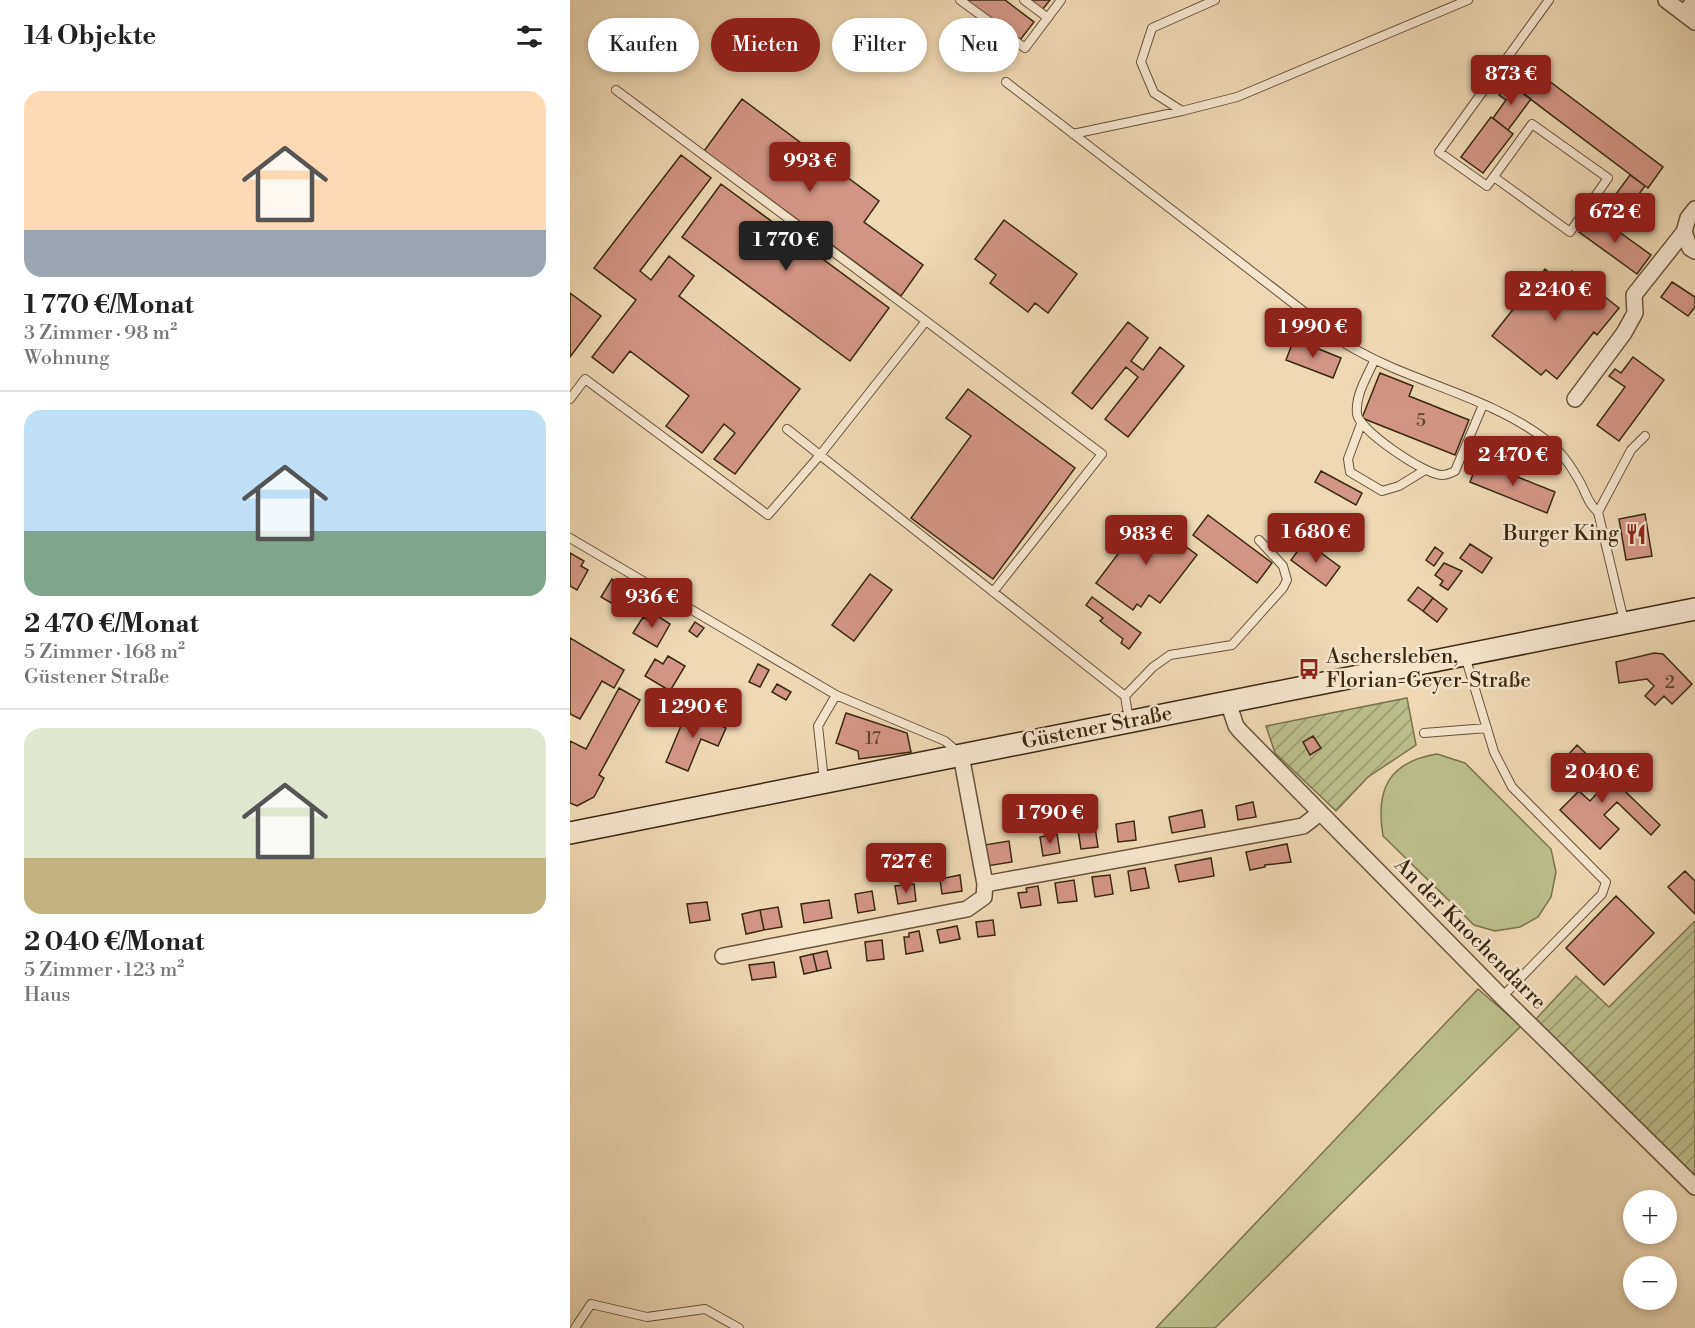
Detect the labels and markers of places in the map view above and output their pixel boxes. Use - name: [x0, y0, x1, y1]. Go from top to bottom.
- pin: 873 €: [1469, 55, 1553, 106]
- pin: 993 €: [768, 142, 852, 193]
- pin: 672 €: [1573, 193, 1657, 244]
- pin: 1 770 €: [731, 221, 841, 272]
- pin: 2 240 €: [1500, 271, 1610, 322]
- pin: 1 990 €: [1258, 308, 1368, 359]
- pin: 2 470 €: [1458, 436, 1568, 487]
- pin: 1 680 €: [1261, 513, 1371, 564]
- pin: 983 €: [1104, 515, 1188, 566]
- place label: Burger King: [1502, 521, 1619, 547]
- restaurant icon: Burger King: [1624, 522, 1648, 546]
- pin: 936 €: [610, 578, 694, 629]
- place label: Aschersleben, Florian-Geyer-Straße: [1325, 644, 1531, 694]
- bus stop icon: Aschersleben, Florian-Geyer-Straße: [1297, 657, 1321, 681]
- pin: 1 290 €: [638, 688, 748, 739]
- pin: 2 040 €: [1547, 753, 1657, 804]
- pin: 1 790 €: [995, 794, 1105, 845]
- pin: 727 €: [864, 843, 948, 894]

